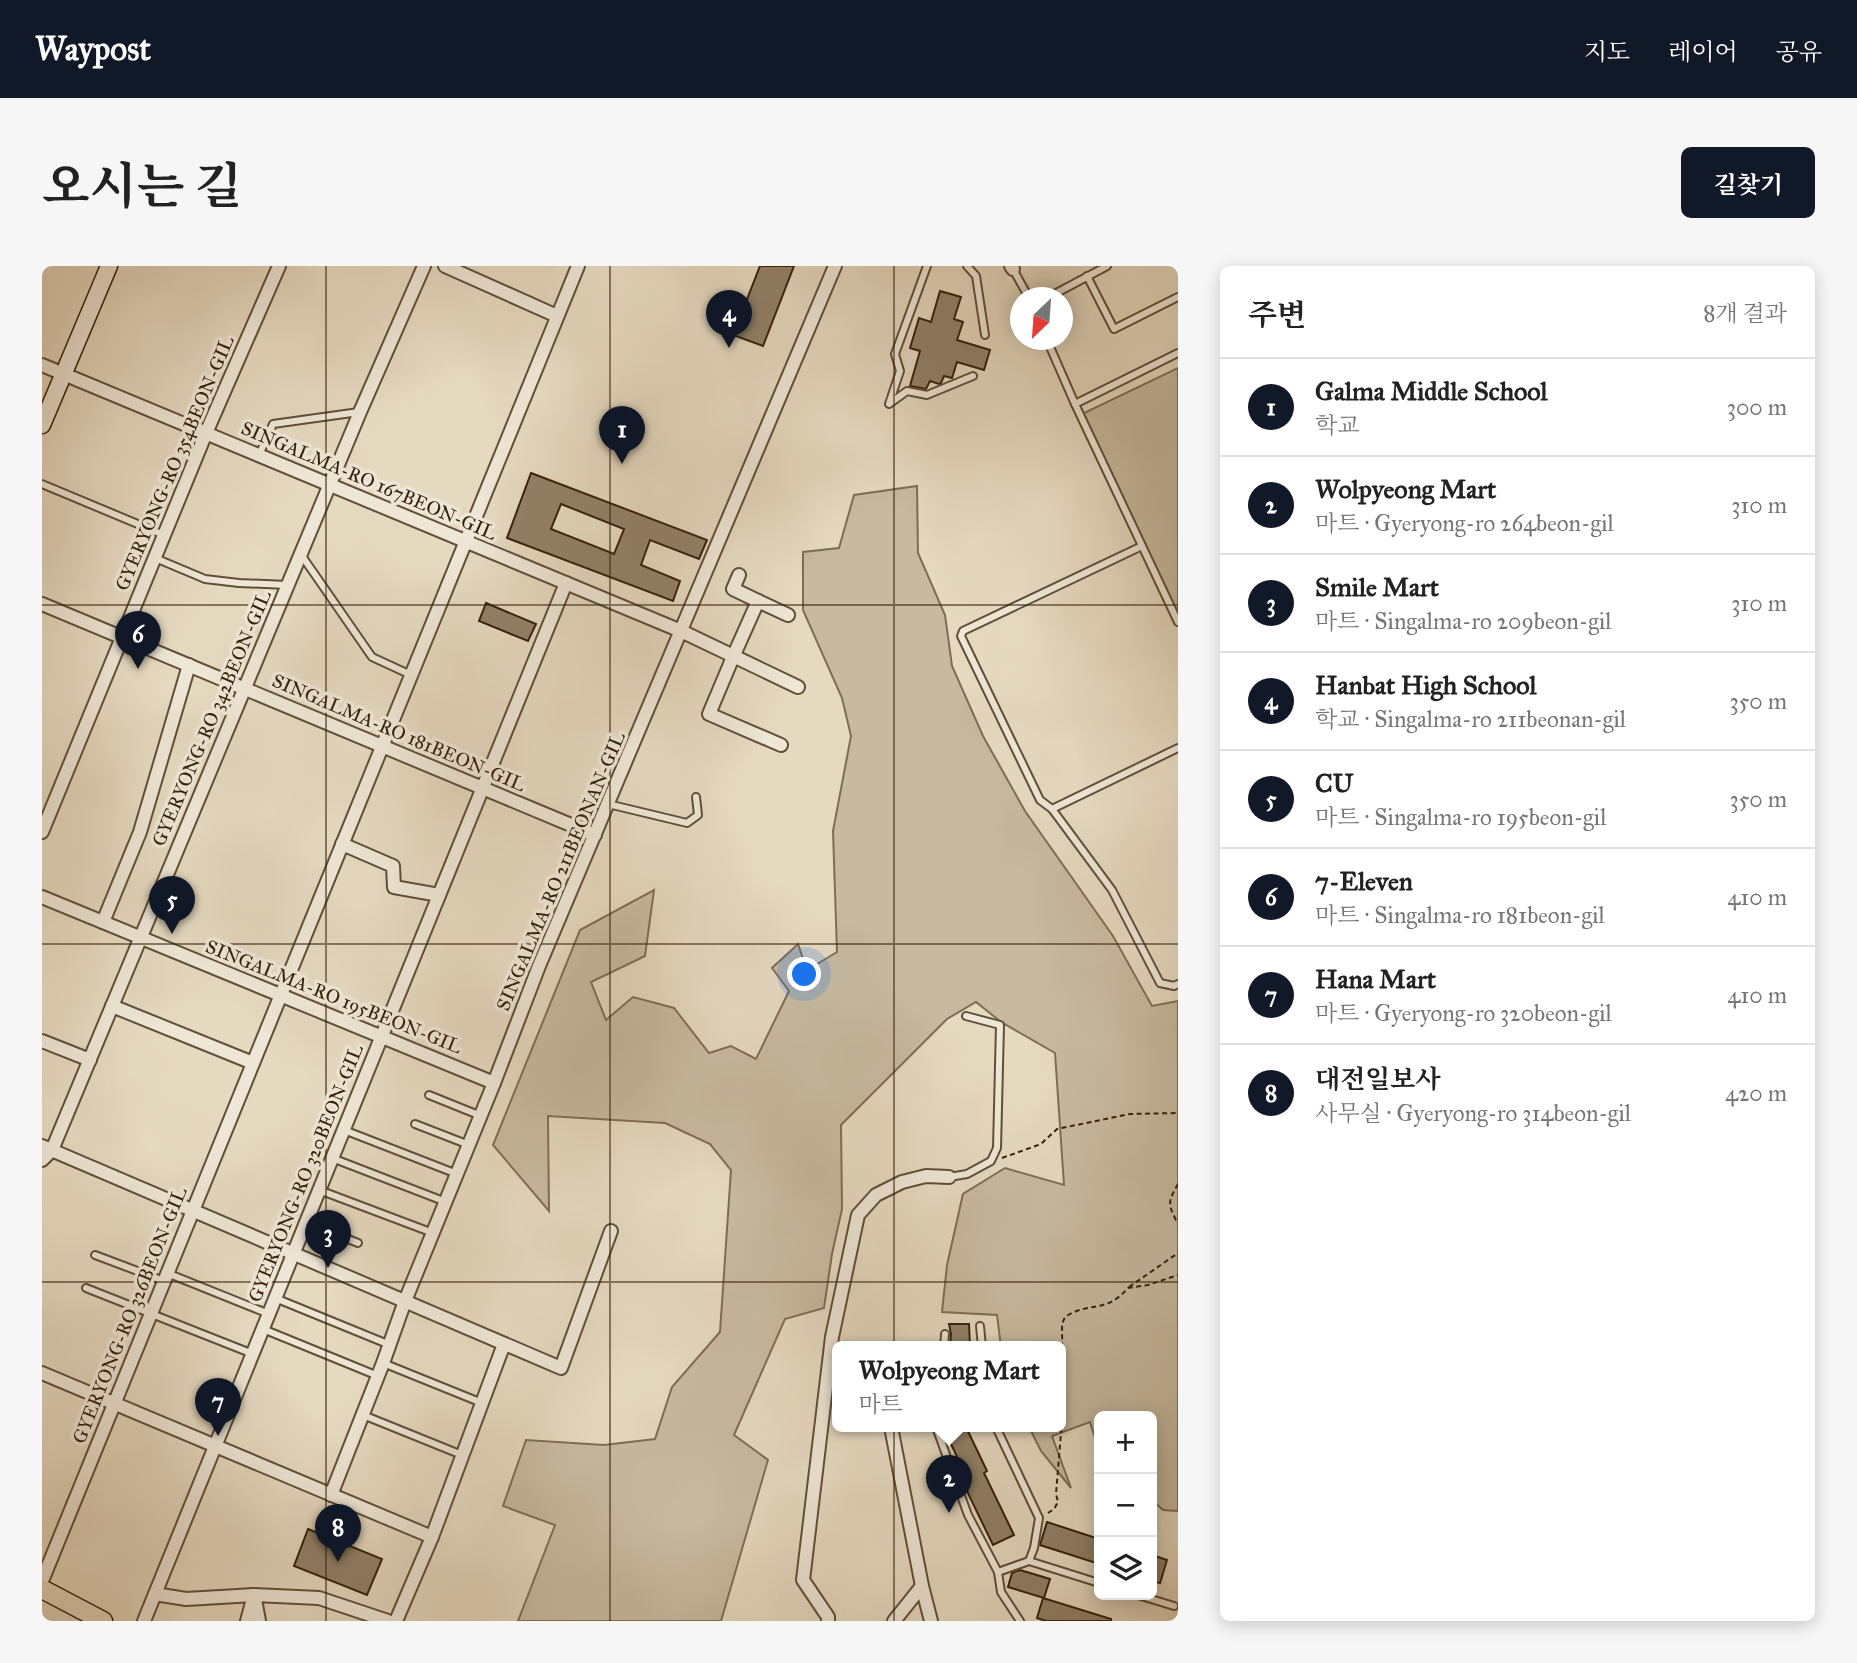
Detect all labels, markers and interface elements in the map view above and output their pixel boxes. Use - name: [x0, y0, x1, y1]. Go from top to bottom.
- text: Waypost: [35, 29, 151, 69]
- text: 지도: [1584, 37, 1630, 67]
- text: 레이어: [1668, 37, 1738, 67]
- text: 공유: [1776, 37, 1822, 67]
- button: 길찾기: [1681, 147, 1815, 218]
- text: 오시는 길: [42, 157, 242, 216]
- north arrow: [1010, 287, 1073, 350]
- pin: 4: [706, 290, 752, 348]
- text: 주변: [1248, 297, 1306, 333]
- text: 8개 결과: [1703, 299, 1787, 327]
- street label: GYERYONG-RO 354BEON-GIL: [110, 332, 239, 594]
- text: Galma Middle School: [1315, 375, 1548, 407]
- text: 1: [1266, 393, 1276, 421]
- text: 300 m: [1727, 393, 1787, 421]
- pin: 1: [599, 406, 645, 464]
- text: 학교: [1315, 411, 1359, 439]
- street label: SINGALMA-RO 167BEON-GIL: [238, 416, 500, 545]
- text: Wolpyeong Mart: [1315, 473, 1496, 505]
- text: 2: [1265, 491, 1277, 519]
- text: 310 m: [1731, 491, 1787, 519]
- text: 마트 · Gyeryong-ro 264beon-gil: [1315, 509, 1614, 537]
- text: Smile Mart: [1315, 571, 1439, 603]
- street label: GYERYONG-RO 342BEON-GIL: [147, 587, 276, 849]
- text: 3: [1266, 589, 1276, 617]
- text: 310 m: [1731, 589, 1787, 617]
- text: 마트 · Singalma-ro 209beon-gil: [1315, 607, 1611, 635]
- pin: 6: [115, 611, 161, 669]
- street label: SINGALMA-RO 181BEON-GIL: [269, 669, 529, 796]
- text: Hanbat High School: [1315, 669, 1536, 701]
- text: 4: [1265, 687, 1277, 715]
- text: 350 m: [1729, 687, 1787, 715]
- text: 학교 · Singalma-ro 211beonan-gil: [1315, 705, 1626, 733]
- street label: SINGALMA-RO 211BEONAN-GIL: [491, 728, 630, 1014]
- text: CU: [1315, 767, 1353, 799]
- text: 5: [1266, 785, 1276, 813]
- text: 350 m: [1729, 785, 1787, 813]
- text: 마트 · Singalma-ro 195beon-gil: [1315, 803, 1606, 831]
- text: 7-Eleven: [1315, 865, 1413, 897]
- pin: 5: [149, 876, 195, 934]
- text: 6: [1265, 883, 1277, 911]
- text: 410 m: [1728, 883, 1787, 911]
- text: 마트 · Singalma-ro 181beon-gil: [1315, 901, 1605, 929]
- street label: SINGALMA-RO 195BEON-GIL: [202, 934, 465, 1058]
- your location: [787, 957, 821, 991]
- text: Hana Mart: [1315, 963, 1436, 995]
- text: 7: [1265, 981, 1277, 1009]
- text: 410 m: [1728, 981, 1787, 1009]
- text: 마트 · Gyeryong-ro 320beon-gil: [1315, 999, 1612, 1027]
- street label: GYERYONG-RO 320BEON-GIL: [243, 1041, 367, 1305]
- text: 대전일보사: [1315, 1063, 1441, 1095]
- text: 8: [1265, 1079, 1277, 1107]
- text: 420 m: [1725, 1079, 1787, 1107]
- text: 사무실 · Gyeryong-ro 314beon-gil: [1315, 1099, 1631, 1127]
- street label: GYERYONG-RO 326BEON-GIL: [67, 1184, 192, 1447]
- pin: 3: [305, 1210, 351, 1268]
- popup: [832, 1341, 1066, 1432]
- text: Wolpyeong Mart: [858, 1354, 1040, 1386]
- pin: 7: [195, 1378, 241, 1436]
- text: 마트: [858, 1390, 903, 1418]
- map controls: [1094, 1411, 1157, 1600]
- button: +: [1094, 1411, 1157, 1474]
- pin: 2: [926, 1455, 972, 1513]
- button: −: [1094, 1474, 1157, 1537]
- pin: 8: [315, 1504, 361, 1562]
- button: layers: [1094, 1537, 1157, 1600]

